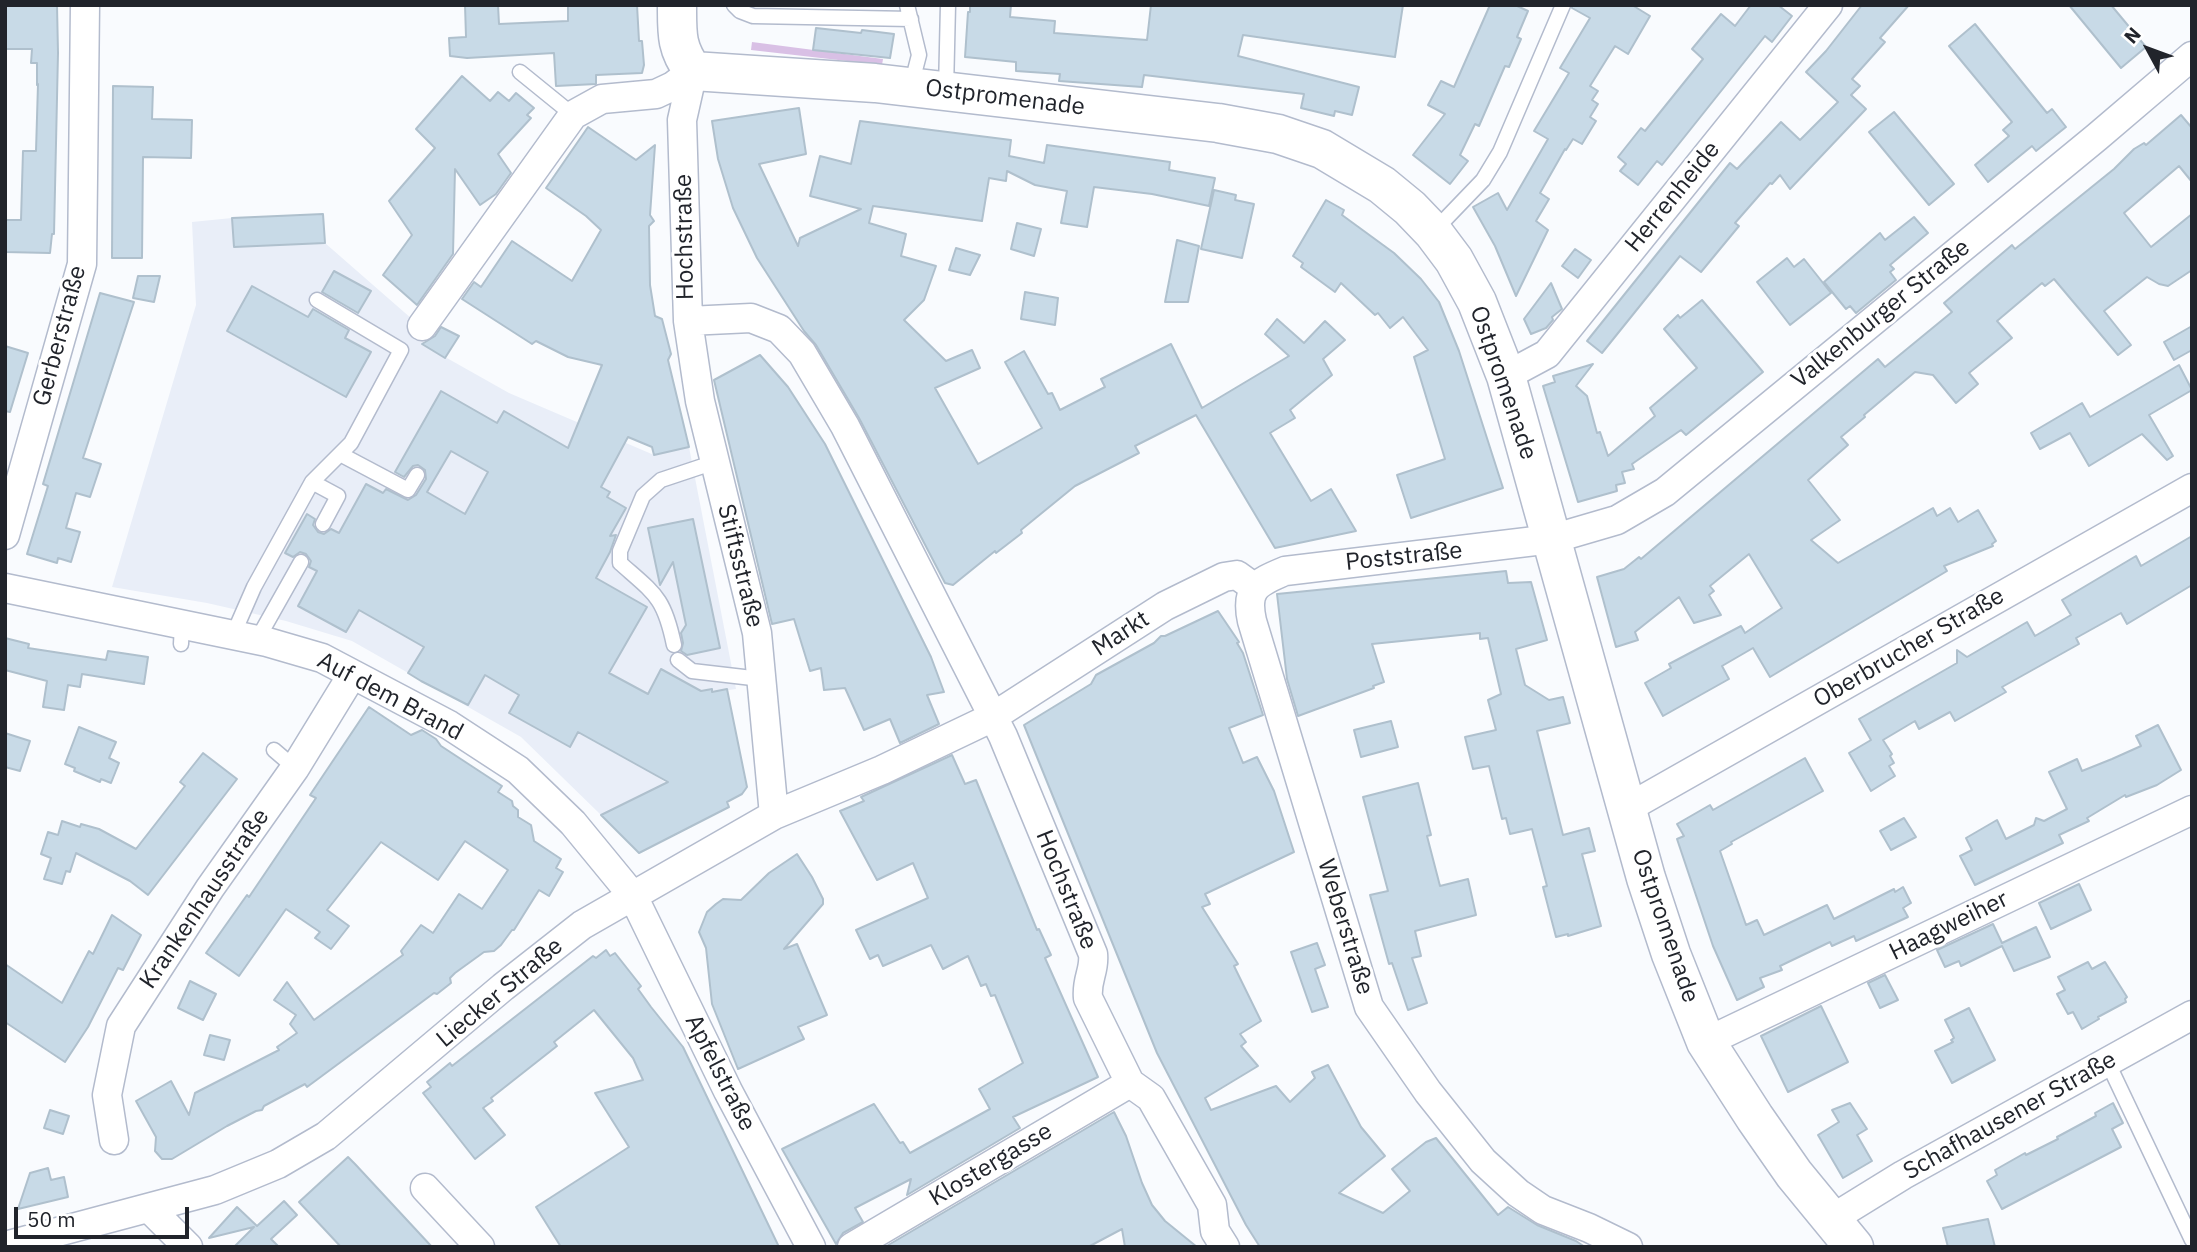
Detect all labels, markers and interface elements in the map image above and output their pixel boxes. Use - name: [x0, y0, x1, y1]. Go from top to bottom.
- north arrow: [2113, 14, 2183, 84]
- text: N: [2119, 22, 2146, 48]
- street label: Ostpromenade: [924, 74, 1086, 122]
- street label: Herrenheide: [1620, 136, 1726, 258]
- street label: Hochstraße: [670, 174, 700, 300]
- street label: Valkenburger Straße: [1786, 233, 1976, 395]
- street label: Gerberstraße: [27, 262, 93, 410]
- street label: Ostpromenade: [1463, 302, 1543, 464]
- street label: Stiftsstraße: [711, 501, 769, 631]
- street label: Poststraße: [1344, 537, 1464, 577]
- street label: Oberbrucher Straße: [1809, 582, 2009, 714]
- street label: Markt: [1087, 605, 1155, 663]
- street label: Auf dem Brand: [312, 647, 468, 747]
- street label: Krankenhausstraße: [134, 804, 276, 994]
- street label: Hochstraße: [1029, 826, 1103, 954]
- street label: Ostpromenade: [1625, 845, 1705, 1007]
- street label: Weberstraße: [1311, 856, 1379, 998]
- street label: Haagweiher: [1885, 885, 2013, 967]
- street label: Liecker Straße: [431, 932, 569, 1054]
- street label: Apfelstraße: [678, 1010, 762, 1136]
- street label: Schafhausener Straße: [1899, 1045, 2121, 1187]
- street label: Klostergasse: [924, 1117, 1058, 1213]
- scale bar: [18, 1192, 192, 1236]
- text: 50 m: [27, 1205, 76, 1233]

